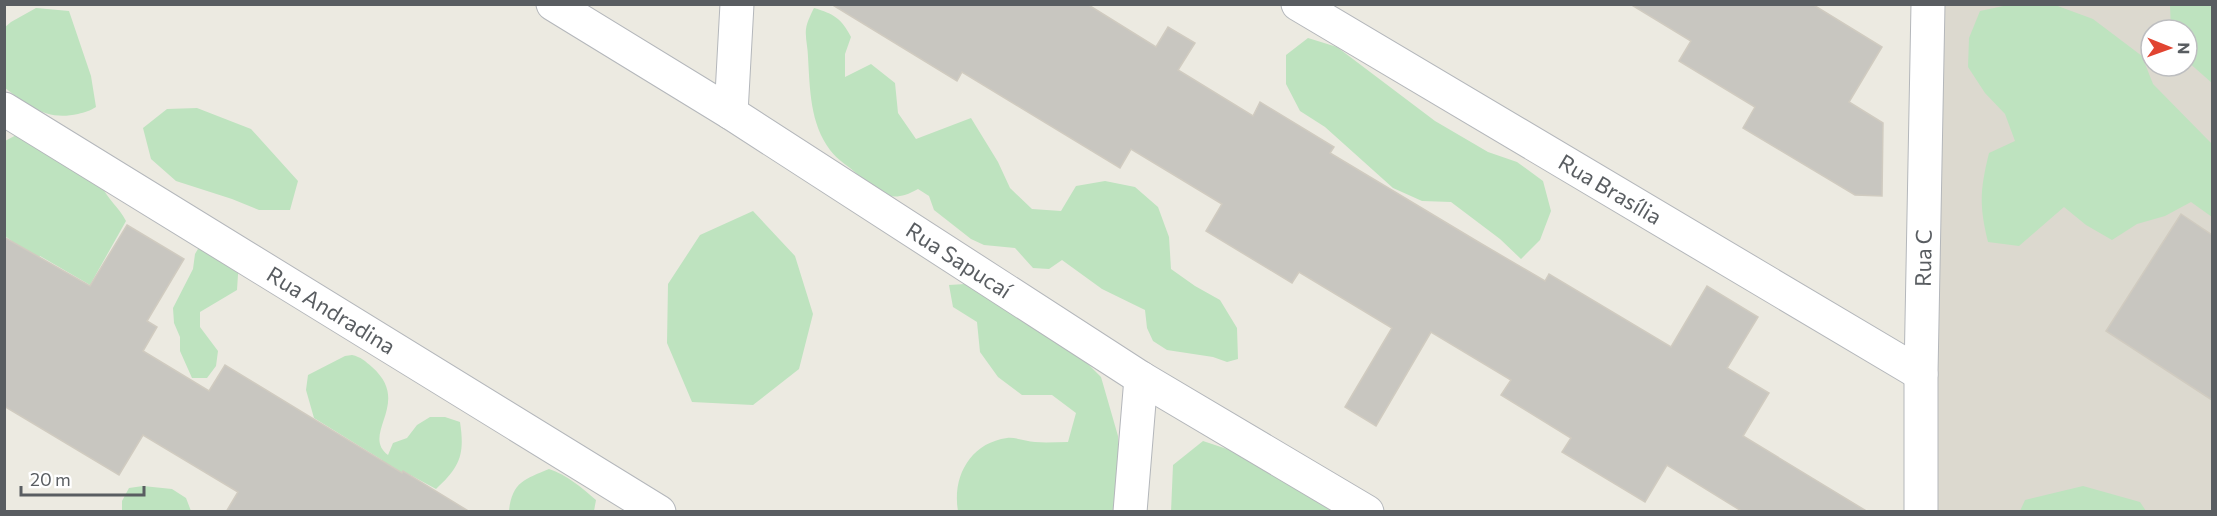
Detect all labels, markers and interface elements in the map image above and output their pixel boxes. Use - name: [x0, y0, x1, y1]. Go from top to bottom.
- north arrow: [2139, 18, 2199, 78]
- text: N: [2175, 42, 2194, 54]
- street label: Rua Brasília: [1554, 148, 1667, 230]
- street label: Rua Sapucaí: [901, 216, 1018, 305]
- street label: Rua C: [1909, 229, 1937, 287]
- street label: Rua Andradina: [262, 260, 400, 359]
- scale bar: [21, 459, 144, 497]
- text: 20 m: [30, 468, 71, 490]

